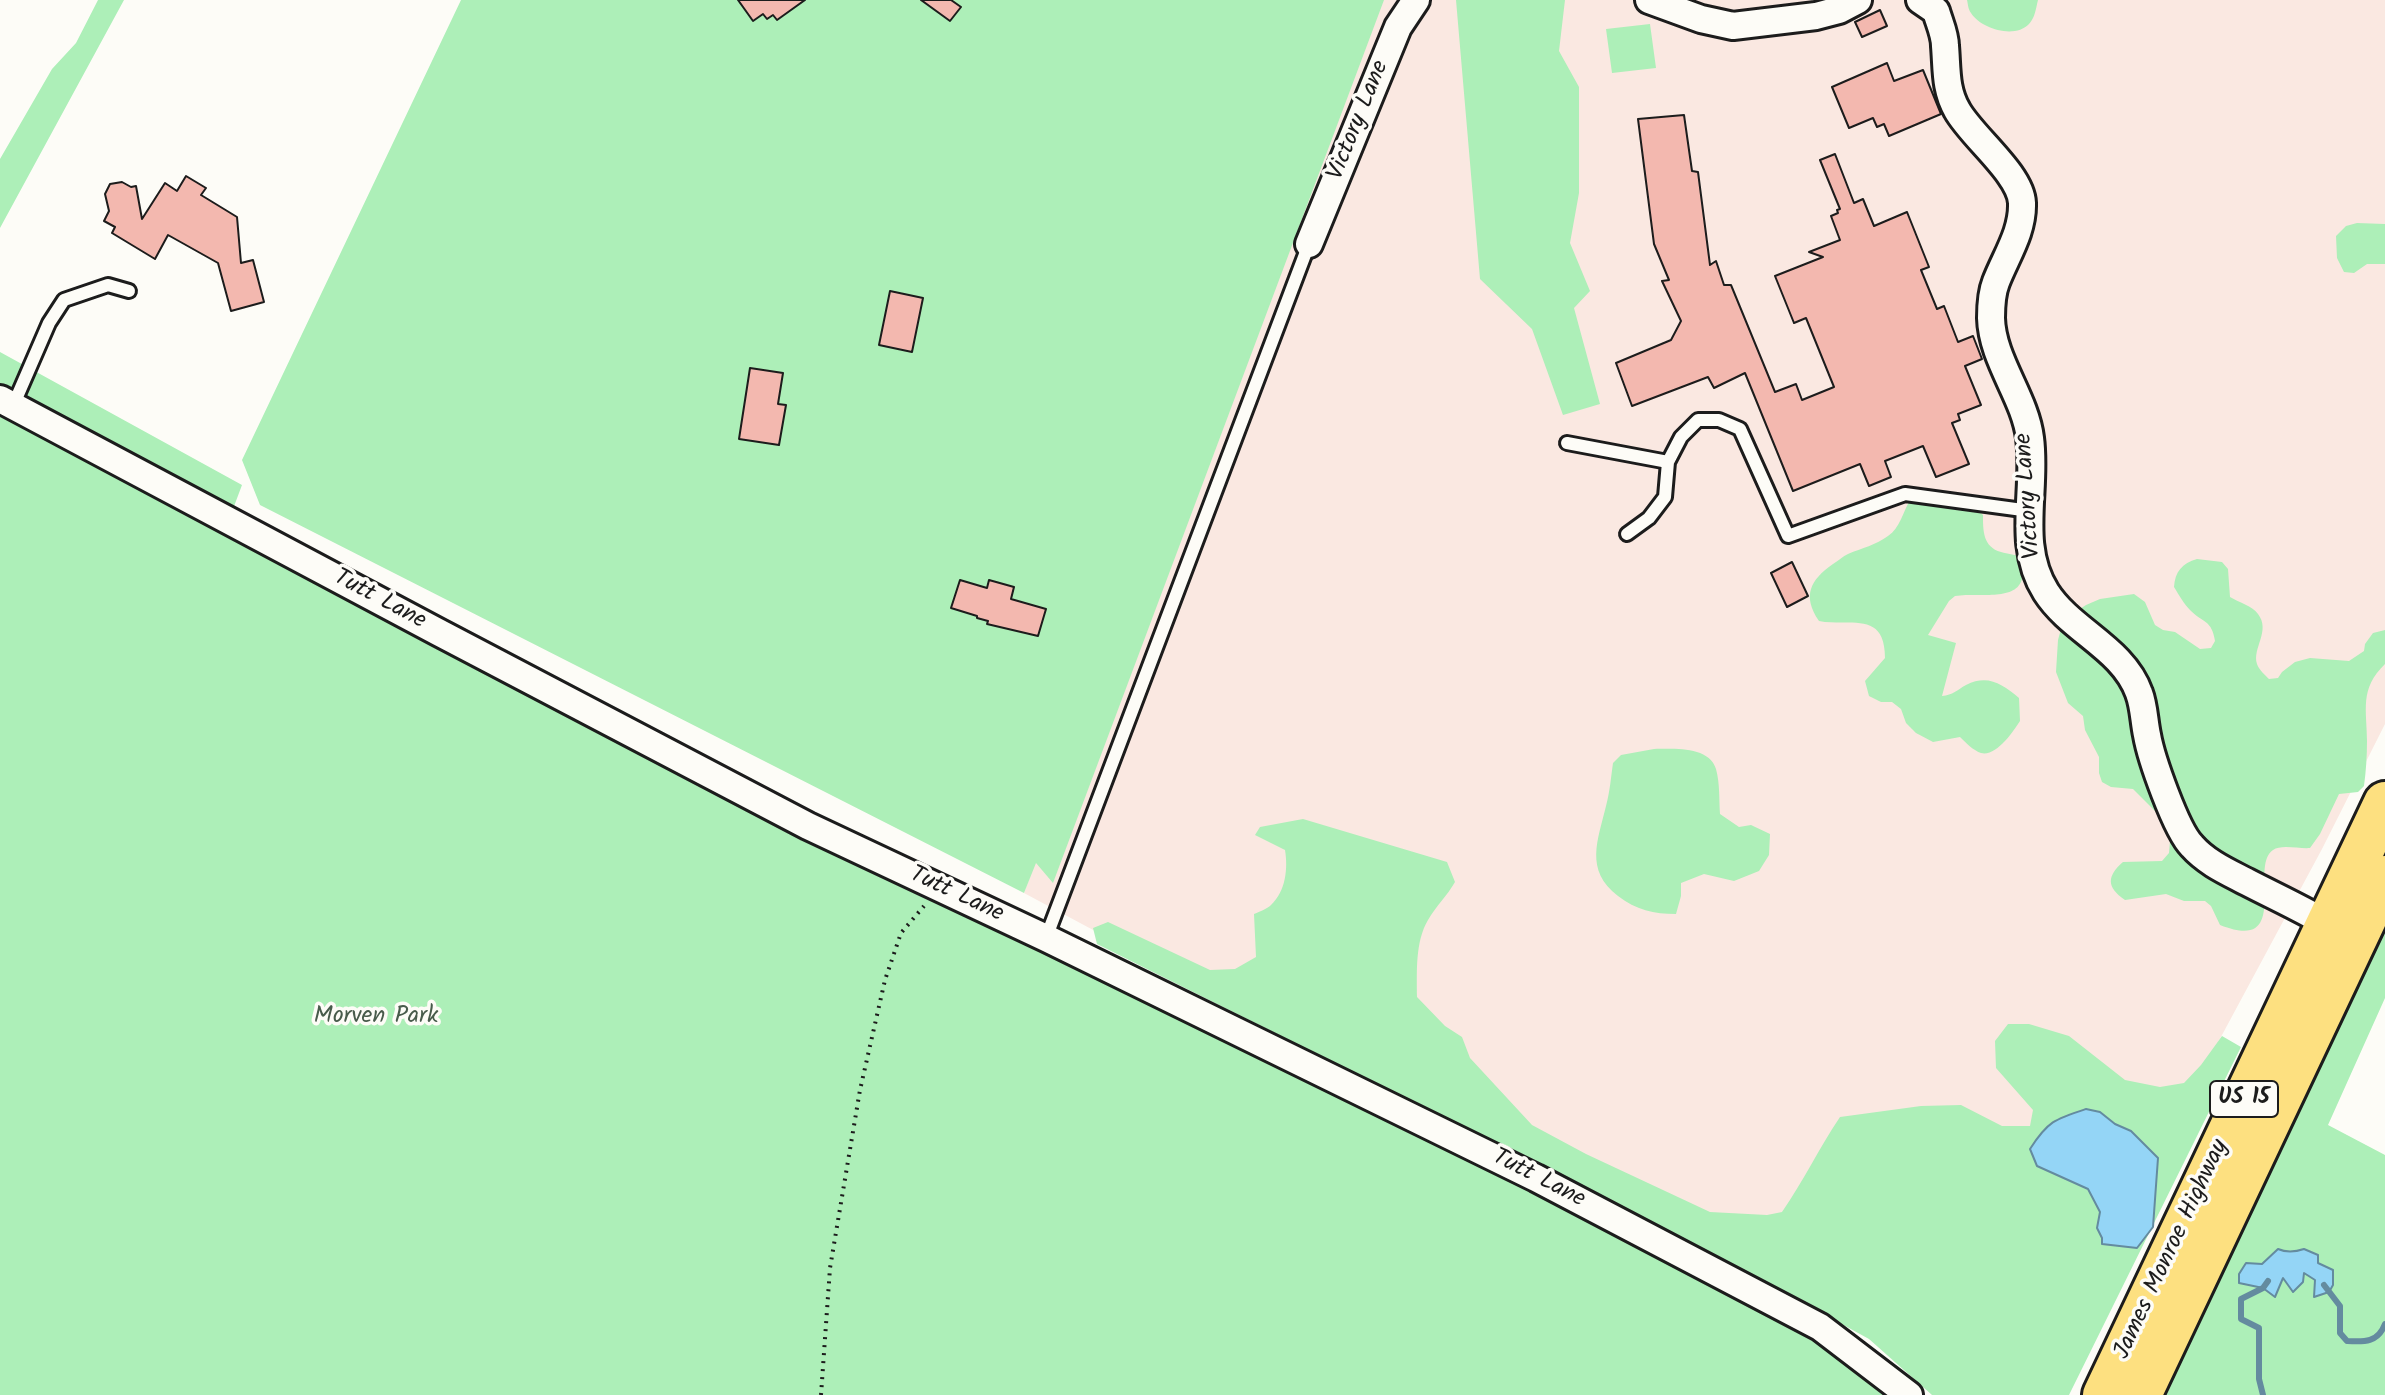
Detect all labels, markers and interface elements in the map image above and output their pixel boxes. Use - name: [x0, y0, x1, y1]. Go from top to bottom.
- street label: Victory Lane: [1323, 57, 1397, 185]
- street label: Victory Lane: [2011, 432, 2049, 560]
- street label: Tutt Lane: [328, 565, 430, 637]
- street label: Tutt Lane: [904, 862, 1008, 930]
- park label: Morven Park: [314, 1004, 438, 1032]
- road number: US 15: [2210, 1081, 2278, 1117]
- street label: James Monroe Highway: [2109, 1136, 2237, 1364]
- street label: Tutt Lane: [1487, 1144, 1589, 1216]

